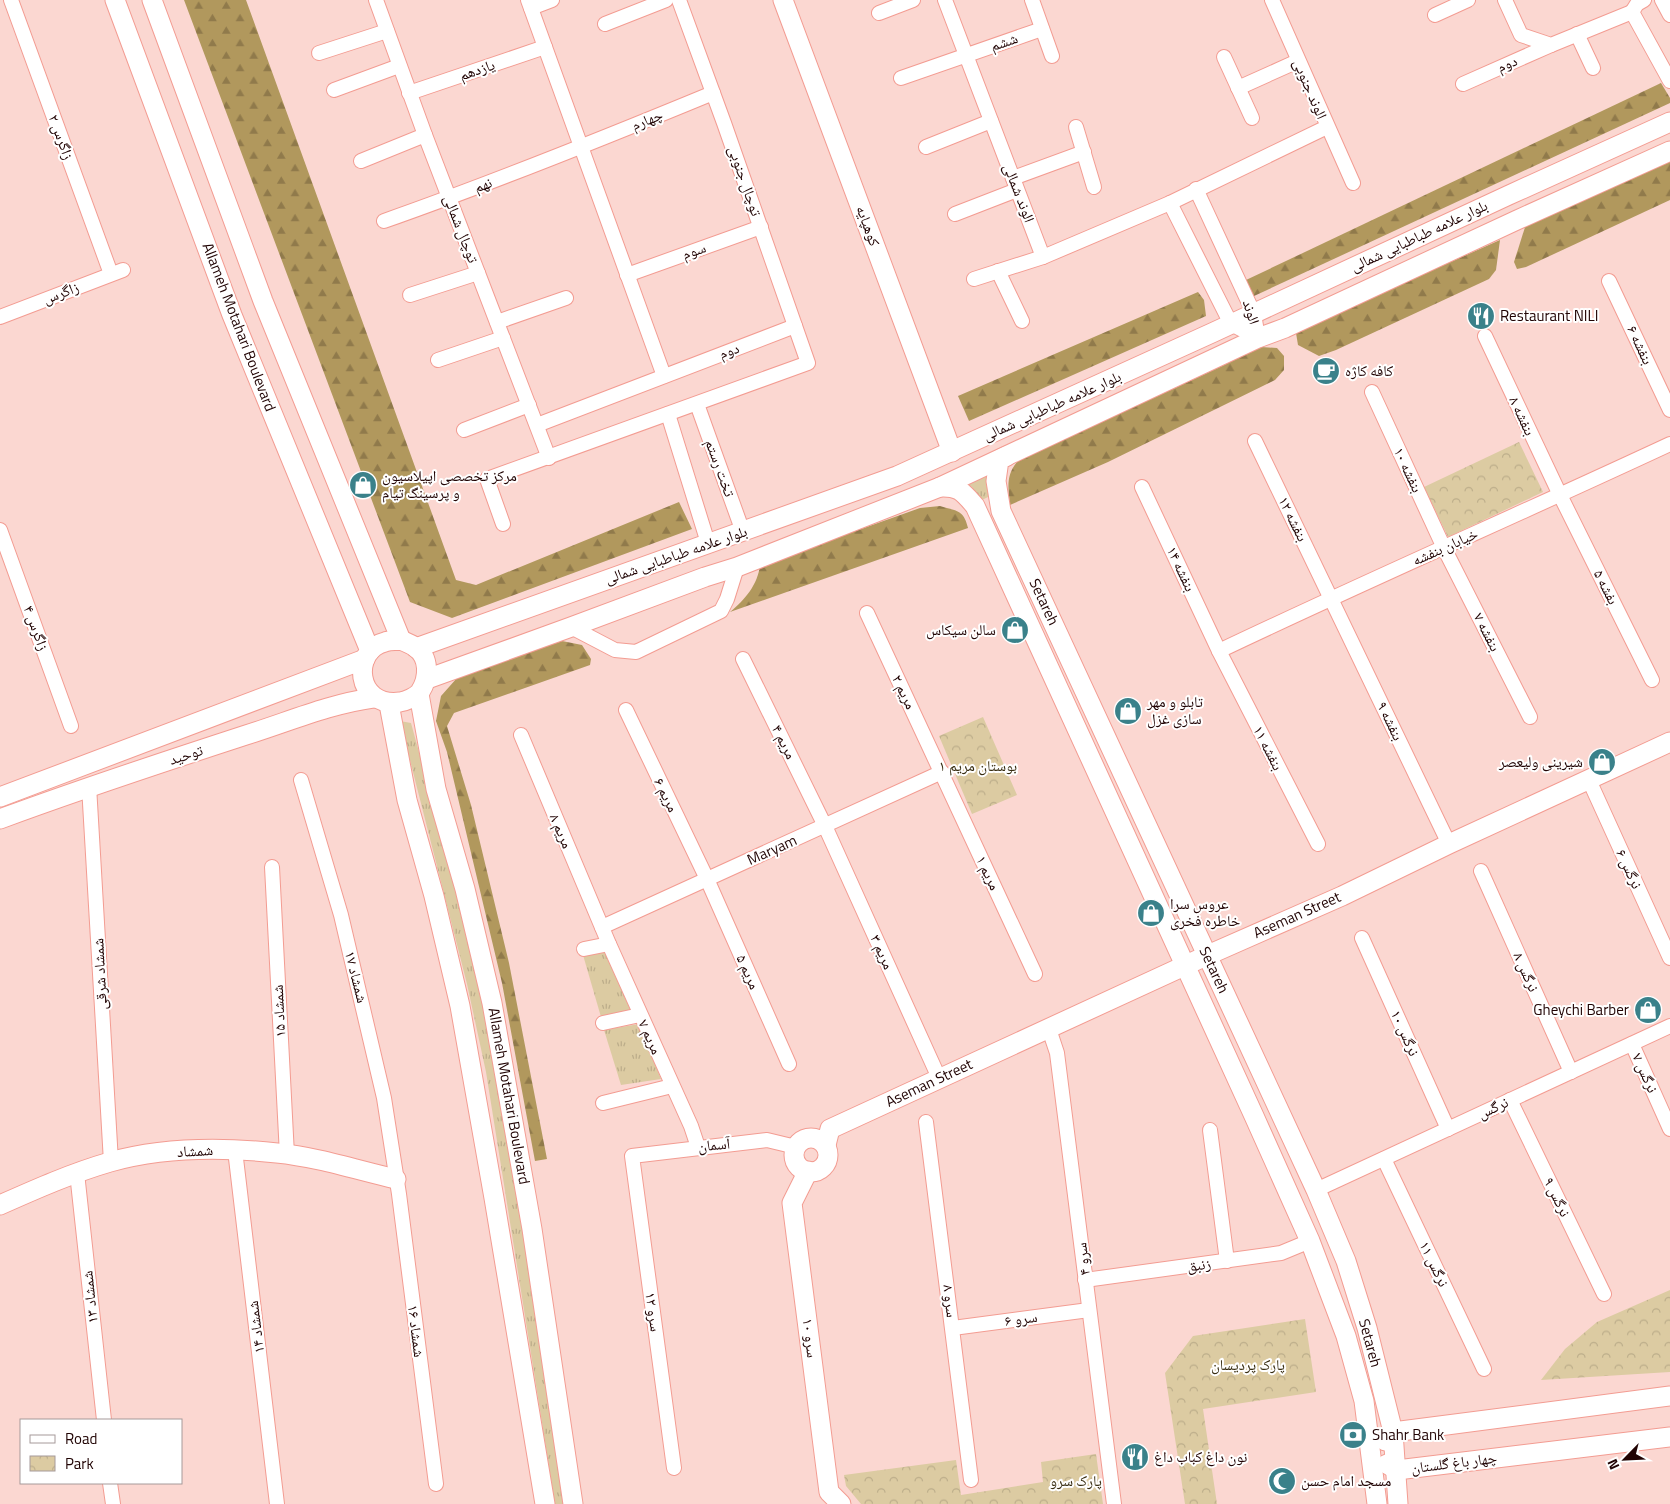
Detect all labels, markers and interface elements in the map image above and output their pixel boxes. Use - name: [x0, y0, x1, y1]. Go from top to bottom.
- street label: ششم: [987, 26, 1021, 57]
- street label: دوم: [1493, 49, 1521, 78]
- street label: یازدهم: [456, 53, 498, 86]
- street label: الوند جنوبی: [1287, 55, 1333, 123]
- street label: چهارم: [628, 103, 666, 136]
- street label: زاگرس ۲: [43, 111, 80, 163]
- street label: توچال جنوبی: [723, 143, 768, 220]
- street label: الوند شمالی: [998, 160, 1041, 226]
- street label: نهم: [470, 171, 495, 198]
- street label: توچال شمالی: [438, 192, 485, 267]
- street label: بلوار علامه طباطبایی شمالی: [1346, 194, 1491, 278]
- street label: کوهپایه: [850, 202, 886, 249]
- street label: سوم: [679, 236, 709, 265]
- street label: Allameh Motahari Boulevard: [197, 239, 282, 414]
- street label: زاگرس: [40, 275, 82, 310]
- street label: الوند: [1237, 296, 1266, 327]
- restaurant icon: Restaurant NILI: [1466, 301, 1496, 331]
- place label: Restaurant NILI: [1500, 304, 1598, 327]
- street label: بنفشه ۶: [1621, 321, 1660, 368]
- street label: دوم: [715, 336, 743, 365]
- cafe icon: کافه کاژه: [1311, 356, 1341, 386]
- place label: کافه کاژه: [1345, 359, 1393, 382]
- street label: بلوار علامه طباطبایی شمالی: [979, 365, 1125, 446]
- street label: بنفشه ۸: [1503, 392, 1542, 439]
- street label: تخت رستم: [699, 436, 742, 500]
- street label: بنفشه ۱۰: [1388, 443, 1429, 496]
- place label: مرکز تخصصی اپیلاسیون و پرسینگ تیام: [382, 464, 517, 504]
- shop icon: مرکز تخصصی اپیلاسیون و پرسینگ تیام: [348, 470, 378, 500]
- street label: بنفشه ۱۲: [1273, 492, 1314, 545]
- street label: بلوار علامه طباطبایی شمالی: [601, 519, 750, 590]
- street label: خیابان بنفشه: [1408, 522, 1482, 571]
- street label: بنفشه ۱۴: [1161, 542, 1202, 595]
- street label: بفشه ۵: [1588, 565, 1625, 608]
- street label: Setareh: [1024, 575, 1065, 629]
- street label: زاگرس ۴: [18, 602, 55, 654]
- street label: بنفشه ۷: [1468, 608, 1507, 655]
- shop icon: سالن سیکاس: [1000, 615, 1030, 645]
- place label: سالن سیکاس: [926, 618, 996, 641]
- street label: مریم ۲: [886, 671, 923, 713]
- place label: تابلو و مهر سازی غزل: [1146, 690, 1204, 730]
- shop icon: تابلو و مهر سازی غزل: [1113, 696, 1143, 726]
- street label: بنفشه ۹: [1371, 697, 1410, 744]
- street label: مریم ۴: [766, 721, 803, 763]
- street label: بنفشه ۱۱: [1247, 721, 1290, 774]
- street label: توحید: [166, 738, 206, 771]
- shop icon: شیرینی ولیعصر: [1587, 747, 1617, 777]
- place label: شیرینی ولیعصر: [1498, 750, 1583, 773]
- park label: بوستان مریم ۱: [939, 754, 1017, 777]
- street label: مریم ۶: [648, 774, 685, 816]
- street label: مریم ۸: [544, 810, 579, 852]
- street label: Maryam: [743, 828, 800, 871]
- street label: نرگس ۶: [1610, 845, 1649, 893]
- street label: مریم ۱: [970, 852, 1007, 894]
- street label: Aseman Street: [1249, 885, 1345, 944]
- place label: عروس سرا خاطره فخری: [1170, 892, 1241, 932]
- shop icon: عروس سرا خاطره فخری: [1136, 898, 1166, 928]
- street label: مریم ۳: [865, 931, 900, 973]
- street label: شمشاد شرقی: [86, 937, 113, 1011]
- street label: Setareh: [1194, 943, 1235, 997]
- street label: شمشاد ۱۷: [339, 948, 374, 1005]
- street label: نرگس ۸: [1507, 948, 1545, 996]
- street label: مریم ۵: [731, 951, 766, 993]
- street label: شمشاد ۱۵: [266, 984, 291, 1038]
- shop icon: Gheychi Barber: [1633, 995, 1663, 1025]
- place label: Gheychi Barber: [1533, 998, 1629, 1021]
- street label: Allameh Motahari Boulevard: [483, 1006, 536, 1186]
- street label: نرگس ۱۰: [1385, 1006, 1426, 1060]
- street label: مریم ۷: [633, 1016, 668, 1058]
- street label: نرگس ۷: [1626, 1049, 1664, 1097]
- street label: Aseman Street: [882, 1052, 977, 1113]
- street label: نرگس: [1474, 1090, 1512, 1125]
- street label: آسمان: [697, 1131, 732, 1158]
- street label: شمشاد: [176, 1138, 214, 1163]
- street label: نرگس ۹: [1538, 1173, 1577, 1221]
- street label: نرگس ۱۱: [1413, 1237, 1455, 1291]
- street label: سرو ۴: [1069, 1241, 1096, 1277]
- street label: زنبق: [1186, 1252, 1212, 1277]
- street label: شمشاد ۱۳: [75, 1269, 104, 1325]
- street label: سرو ۸: [937, 1283, 964, 1319]
- street label: سرو ۱۲: [639, 1291, 668, 1333]
- street label: شمشاد ۱۴: [241, 1299, 270, 1355]
- street label: شمشاد ۱۶: [402, 1303, 431, 1359]
- street label: سرو ۶: [1003, 1305, 1039, 1332]
- street label: Setareh: [1353, 1316, 1388, 1370]
- street label: سرو ۱۰: [797, 1317, 824, 1359]
- park label: پارک پردیسان: [1211, 1353, 1285, 1376]
- legend: [20, 1419, 182, 1484]
- bank icon: Shahr Bank: [1338, 1420, 1368, 1450]
- place label: Shahr Bank: [1372, 1423, 1444, 1446]
- text: Road: [65, 1427, 97, 1450]
- north arrow: [1600, 1434, 1650, 1484]
- restaurant icon: نون داغ کباب داغ: [1120, 1442, 1150, 1472]
- place label: نون داغ کباب داغ: [1154, 1445, 1248, 1468]
- street label: چهار باغ گلستان: [1410, 1446, 1499, 1479]
- text: Park: [65, 1452, 94, 1475]
- text: N: [1601, 1456, 1624, 1473]
- mosque icon: مسجد امام حسن: [1267, 1466, 1297, 1496]
- park label: پارک سرو: [1050, 1469, 1102, 1492]
- place label: مسجد امام حسن: [1301, 1469, 1391, 1492]

